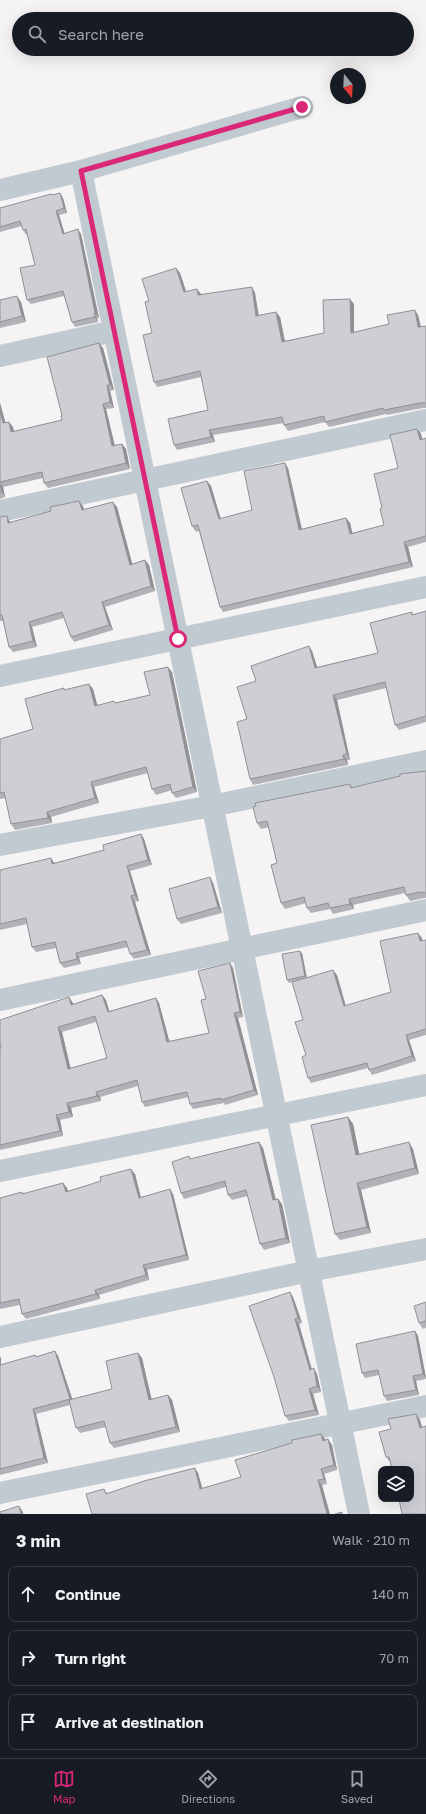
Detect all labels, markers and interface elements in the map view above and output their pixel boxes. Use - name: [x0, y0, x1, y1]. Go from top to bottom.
- search box: [12, 12, 414, 56]
- icon: search: [26, 23, 48, 45]
- text: Search here: [58, 25, 144, 43]
- north arrow: [330, 68, 366, 104]
- route end: [293, 98, 311, 116]
- route start: [169, 630, 187, 648]
- map controls: [378, 1466, 414, 1502]
- button: layers: [378, 1466, 414, 1502]
- text: 3 min: [16, 1530, 60, 1551]
- text: Walk · 210 m: [332, 1532, 410, 1548]
- icon: ahead: [17, 1583, 39, 1605]
- text: Continue: [55, 1585, 121, 1603]
- text: 140 m: [372, 1586, 409, 1602]
- icon: right: [17, 1647, 39, 1669]
- text: Turn right: [55, 1649, 126, 1667]
- text: 70 m: [379, 1650, 409, 1666]
- icon: arrive: [17, 1711, 39, 1733]
- text: Arrive at destination: [55, 1713, 204, 1731]
- tab: Map: [53, 1768, 75, 1805]
- tab: Directions: [181, 1768, 235, 1805]
- tab: Saved: [341, 1768, 373, 1805]

